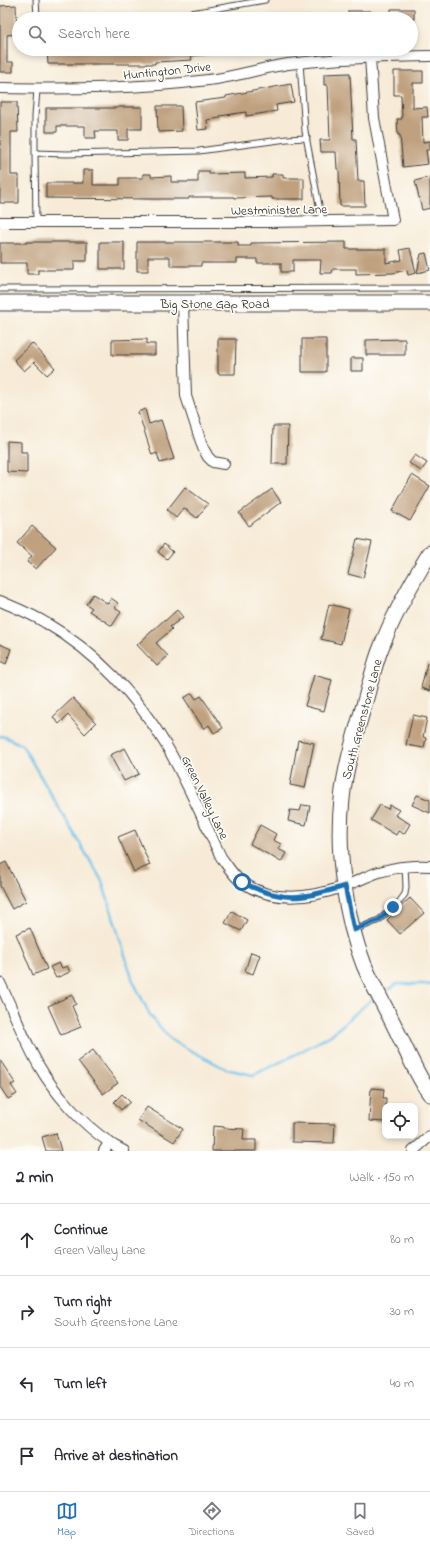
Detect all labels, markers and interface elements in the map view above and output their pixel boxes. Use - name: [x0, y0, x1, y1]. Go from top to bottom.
- search box: [12, 12, 418, 56]
- icon: search: [26, 23, 48, 45]
- text: Search here: [58, 23, 130, 45]
- street label: Huntington Drive: [122, 57, 212, 87]
- street label: Westminister Lane: [231, 200, 327, 221]
- street label: Big Stone Gap Road: [160, 295, 270, 315]
- street label: South Greenstone Lane: [337, 657, 388, 782]
- street label: Green Valley Lane: [175, 752, 233, 843]
- route start: [233, 873, 251, 891]
- route end: [384, 898, 402, 916]
- map controls: [382, 1103, 418, 1139]
- button: locate: [382, 1103, 418, 1139]
- text: 2 min: [16, 1165, 53, 1190]
- text: Walk · 150 m: [349, 1168, 414, 1187]
- text: Continue: [54, 1219, 108, 1241]
- icon: ahead: [16, 1229, 38, 1251]
- text: 80 m: [390, 1230, 414, 1249]
- text: Green Valley Lane: [54, 1241, 145, 1260]
- text: Turn right: [54, 1291, 112, 1313]
- icon: right: [16, 1301, 38, 1323]
- text: 30 m: [390, 1302, 414, 1321]
- text: South Greenstone Lane: [54, 1313, 178, 1332]
- icon: left: [16, 1373, 38, 1395]
- text: Turn left: [54, 1373, 107, 1395]
- text: 40 m: [390, 1374, 414, 1393]
- icon: arrive: [16, 1445, 38, 1467]
- text: Arrive at destination: [54, 1445, 178, 1467]
- tab: Map: [56, 1500, 78, 1540]
- tab: Directions: [189, 1500, 234, 1540]
- tab: Saved: [346, 1500, 374, 1540]

